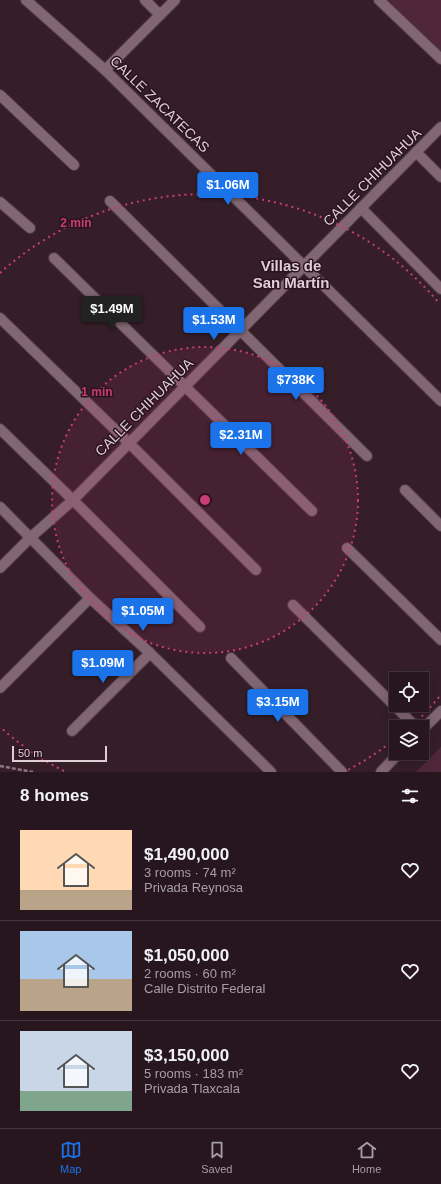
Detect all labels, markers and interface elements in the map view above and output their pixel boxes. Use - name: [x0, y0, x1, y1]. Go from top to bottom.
- street label: CALLE ZACATECAS: [107, 53, 213, 155]
- street label: CALLE CHIHUAHUA: [320, 124, 425, 229]
- pin: $1.06M: [195, 172, 261, 206]
- text: $1.06M: [206, 177, 250, 192]
- text: 2 min: [60, 216, 92, 230]
- district label: Villas de San Martín: [253, 257, 329, 291]
- pin: $1.49M: [79, 296, 145, 330]
- text: $1.49M: [90, 301, 134, 316]
- pin: $1.53M: [181, 307, 247, 341]
- text: $1.53M: [192, 312, 236, 327]
- street label: CALLE CHIHUAHUA: [92, 354, 197, 459]
- pin: $738K: [268, 367, 324, 401]
- text: $738K: [277, 372, 315, 387]
- text: 1 min: [81, 385, 113, 399]
- pin: $2.31M: [208, 422, 274, 456]
- text: $2.31M: [219, 427, 263, 442]
- centre of rings: [198, 493, 212, 507]
- pin: $1.05M: [110, 598, 176, 632]
- text: $1.05M: [121, 603, 165, 618]
- pin: $1.09M: [70, 650, 136, 684]
- text: $1.09M: [81, 655, 125, 670]
- map controls: [389, 672, 429, 760]
- button: locate: [389, 672, 429, 712]
- pin: $3.15M: [245, 689, 311, 723]
- text: $3.15M: [256, 694, 300, 709]
- button: layers: [389, 720, 429, 760]
- scale bar: [12, 744, 107, 763]
- text: 50 m: [18, 747, 42, 759]
- icon: filters: [399, 785, 421, 807]
- text: 8 homes: [20, 786, 89, 805]
- text: $1,490,000: [144, 845, 229, 864]
- icon: home: [52, 846, 100, 894]
- icon: heart: [399, 859, 421, 881]
- text: 3 rooms · 74 m²: [144, 865, 236, 880]
- text: Privada Reynosa: [144, 880, 243, 895]
- text: $1,050,000: [144, 946, 229, 965]
- icon: home: [52, 947, 100, 995]
- icon: heart: [399, 960, 421, 982]
- text: 2 rooms · 60 m²: [144, 966, 236, 981]
- text: Calle Distrito Federal: [144, 981, 265, 996]
- text: $3,150,000: [144, 1046, 229, 1065]
- icon: home: [52, 1047, 100, 1095]
- icon: heart: [399, 1060, 421, 1082]
- text: 5 rooms · 183 m²: [144, 1066, 243, 1081]
- text: Privada Tlaxcala: [144, 1081, 240, 1096]
- tab: Map: [60, 1139, 82, 1175]
- tab: Saved: [201, 1139, 232, 1175]
- tab: Home: [352, 1139, 381, 1175]

